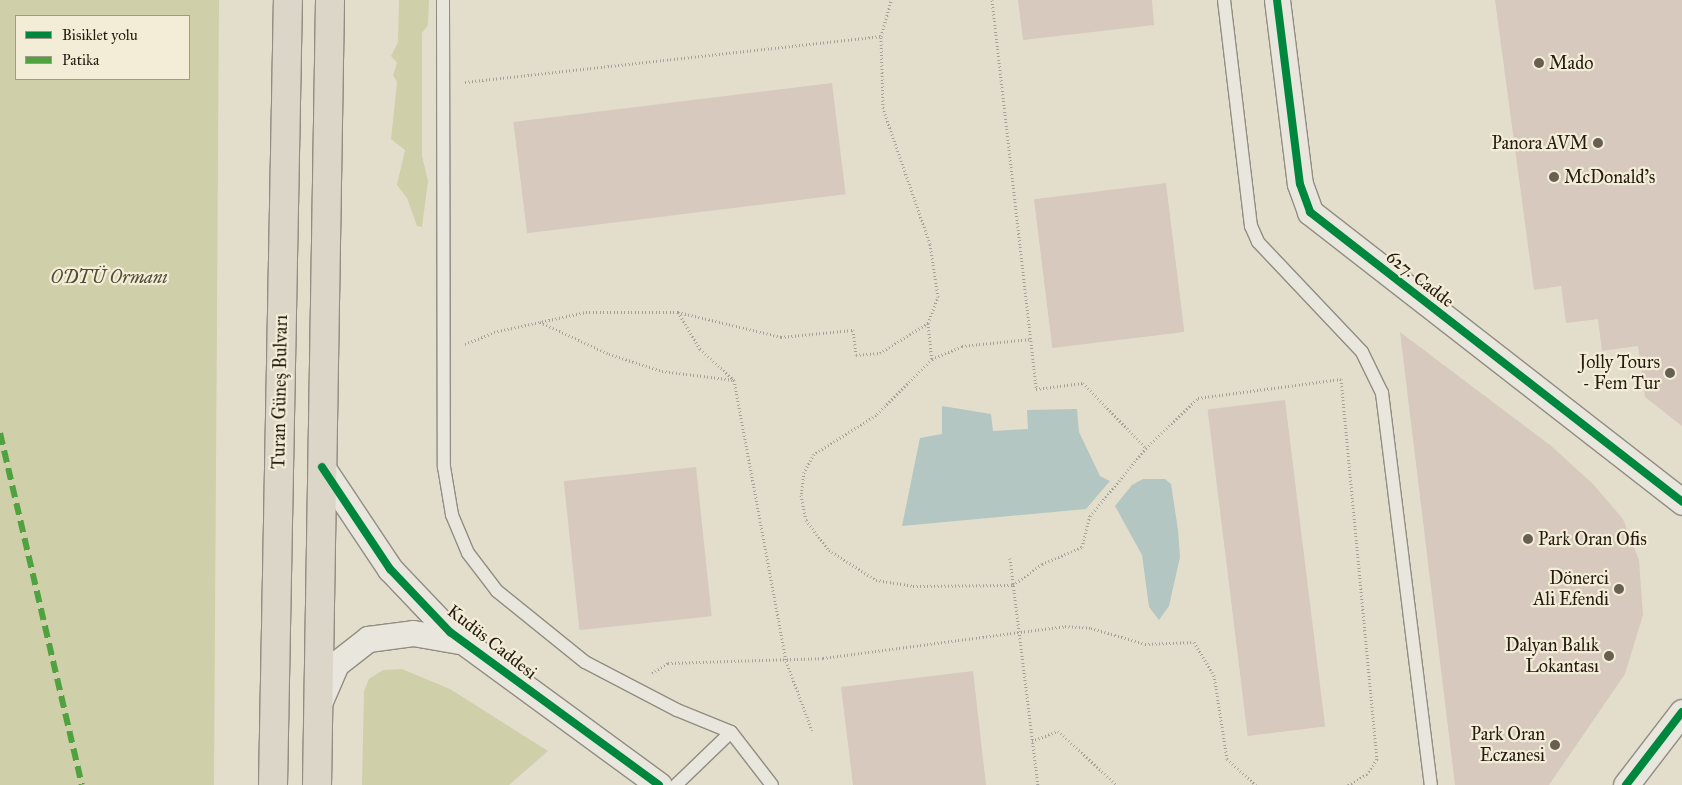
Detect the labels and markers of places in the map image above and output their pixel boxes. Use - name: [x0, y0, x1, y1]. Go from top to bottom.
- place label: Mado: [1549, 52, 1593, 74]
- marker: Mado: [1533, 57, 1545, 69]
- place label: Panora AVM: [1491, 132, 1588, 154]
- marker: Panora AVM: [1592, 137, 1604, 149]
- place label: McDonald's: [1564, 166, 1655, 188]
- marker: McDonald's: [1548, 171, 1560, 183]
- place label: Jolly Tours - Fem Tur: [1579, 352, 1660, 394]
- marker: Jolly Tours - Fem Tur: [1664, 367, 1676, 379]
- place label: Park Oran Ofis: [1538, 528, 1647, 550]
- marker: Park Oran Ofis: [1522, 533, 1534, 545]
- place label: Dönerci Ali Efendi: [1533, 568, 1609, 610]
- marker: Dönerci Ali Efendi: [1613, 583, 1625, 595]
- place label: Dalyan Balık Lokantası: [1505, 635, 1599, 678]
- marker: Dalyan Balık Lokantası: [1603, 650, 1615, 662]
- place label: Park Oran Eczanesi: [1471, 724, 1545, 766]
- marker: Park Oran Eczanesi: [1549, 739, 1561, 751]

